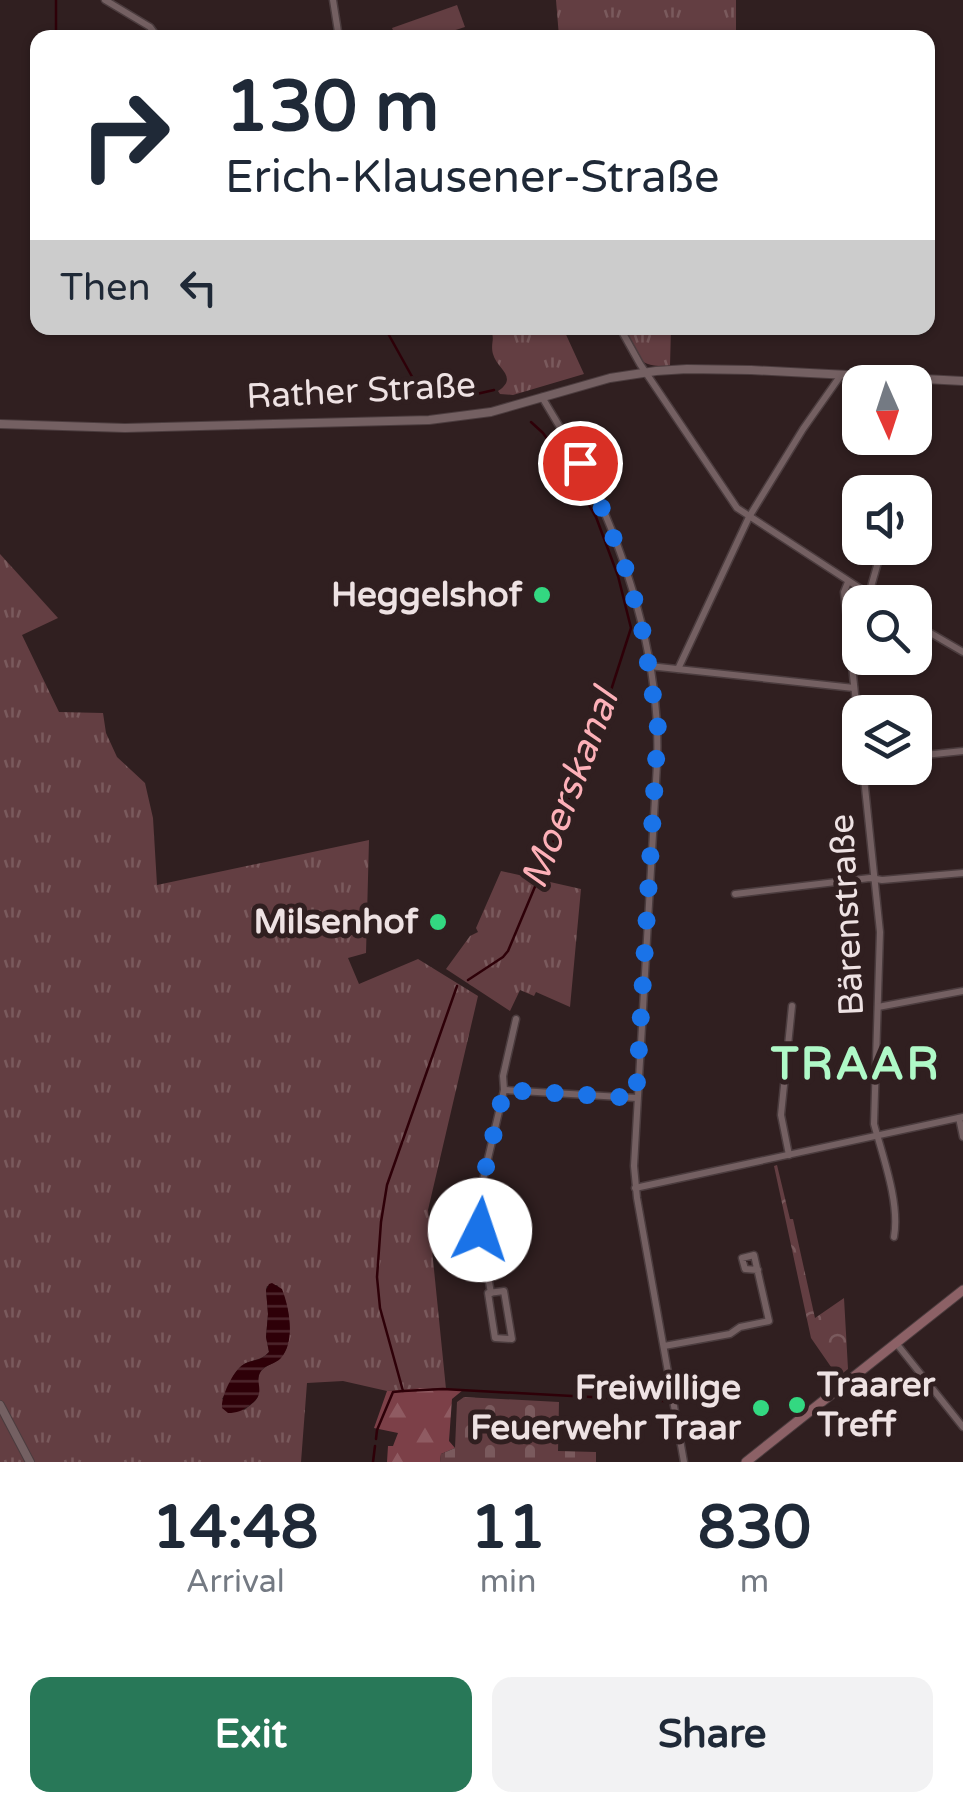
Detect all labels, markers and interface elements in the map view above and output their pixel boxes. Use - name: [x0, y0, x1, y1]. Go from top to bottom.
- text: 130 m: [225, 66, 439, 150]
- icon: right: [60, 70, 190, 200]
- text: Erich-Klausener-Straße: [225, 151, 719, 205]
- icon: left: [171, 260, 226, 315]
- text: Then: [60, 265, 151, 311]
- street label: Rather Straße: [245, 364, 477, 418]
- north arrow: [842, 365, 932, 455]
- map controls: [842, 365, 932, 785]
- pin: [538, 421, 623, 506]
- icon: arrive: [553, 436, 608, 491]
- button: sound: [842, 475, 932, 565]
- place label: Heggelshof: [331, 574, 523, 616]
- marker: Heggelshof: [531, 584, 553, 606]
- button: search: [842, 585, 932, 675]
- water label: Moerskanal: [511, 679, 631, 895]
- button: layers: [842, 695, 932, 785]
- street label: Bärenstraße: [821, 813, 873, 1017]
- place label: Milsenhof: [253, 901, 419, 943]
- marker: Milsenhof: [427, 911, 449, 933]
- district label: TRAAR: [770, 1038, 941, 1092]
- position arrow: [428, 1178, 532, 1282]
- place label: Traarer Treff: [816, 1364, 936, 1446]
- place label: Freiwillige Feuerwehr Traar: [470, 1367, 742, 1449]
- marker: Traarer Treff: [786, 1394, 808, 1416]
- marker: Freiwillige Feuerwehr Traar: [750, 1397, 772, 1419]
- text: 14:48: [152, 1492, 318, 1564]
- text: 11: [470, 1492, 546, 1564]
- text: 830: [698, 1492, 811, 1564]
- text: Arrival: [186, 1563, 285, 1601]
- text: min: [480, 1563, 537, 1601]
- text: m: [740, 1563, 769, 1601]
- button: Exit: [30, 1677, 472, 1792]
- button: Share: [492, 1677, 933, 1792]

